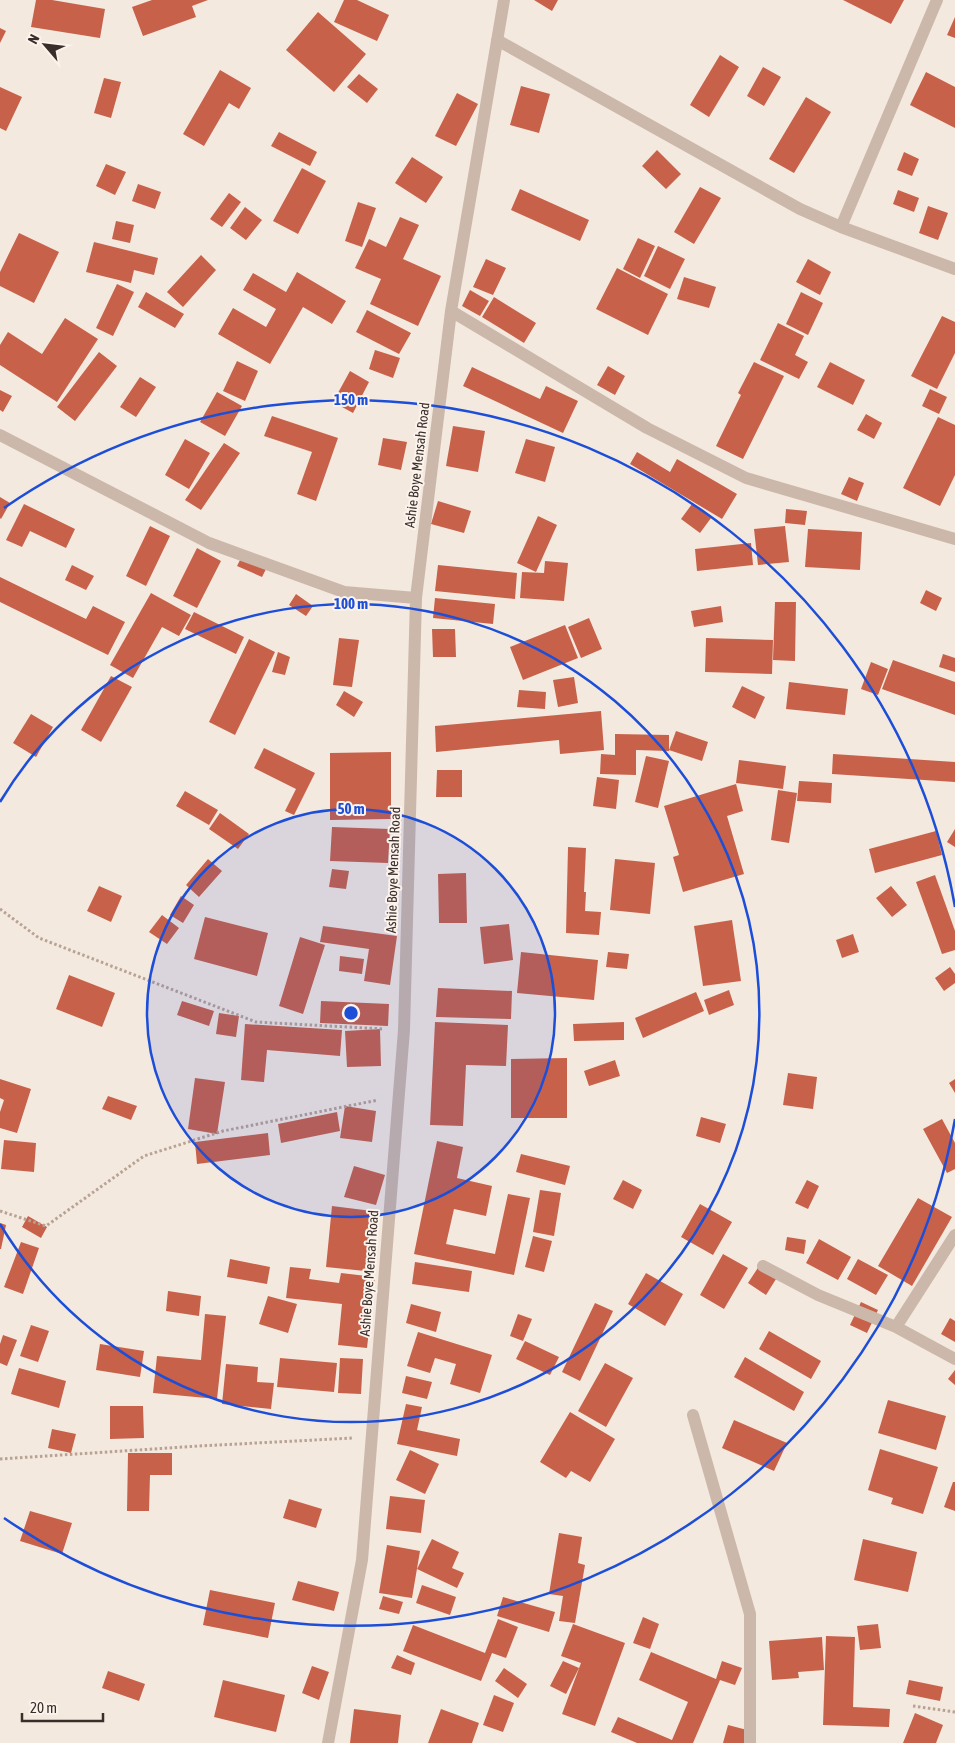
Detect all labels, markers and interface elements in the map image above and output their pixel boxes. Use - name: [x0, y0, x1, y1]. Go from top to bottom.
- north arrow: [20, 20, 70, 70]
- text: N: [25, 31, 43, 46]
- text: 150 m: [334, 391, 368, 408]
- street label: Ashie Boye Mensah Road: [401, 401, 433, 529]
- text: 100 m: [334, 595, 368, 612]
- text: 50 m: [338, 800, 365, 817]
- street label: Ashie Boye Mensah Road: [383, 807, 403, 933]
- centre of rings: [342, 1004, 360, 1022]
- street label: Ashie Boye Mensah Road: [357, 1209, 381, 1337]
- scale bar: [22, 1690, 104, 1722]
- text: 20 m: [30, 1699, 57, 1716]

